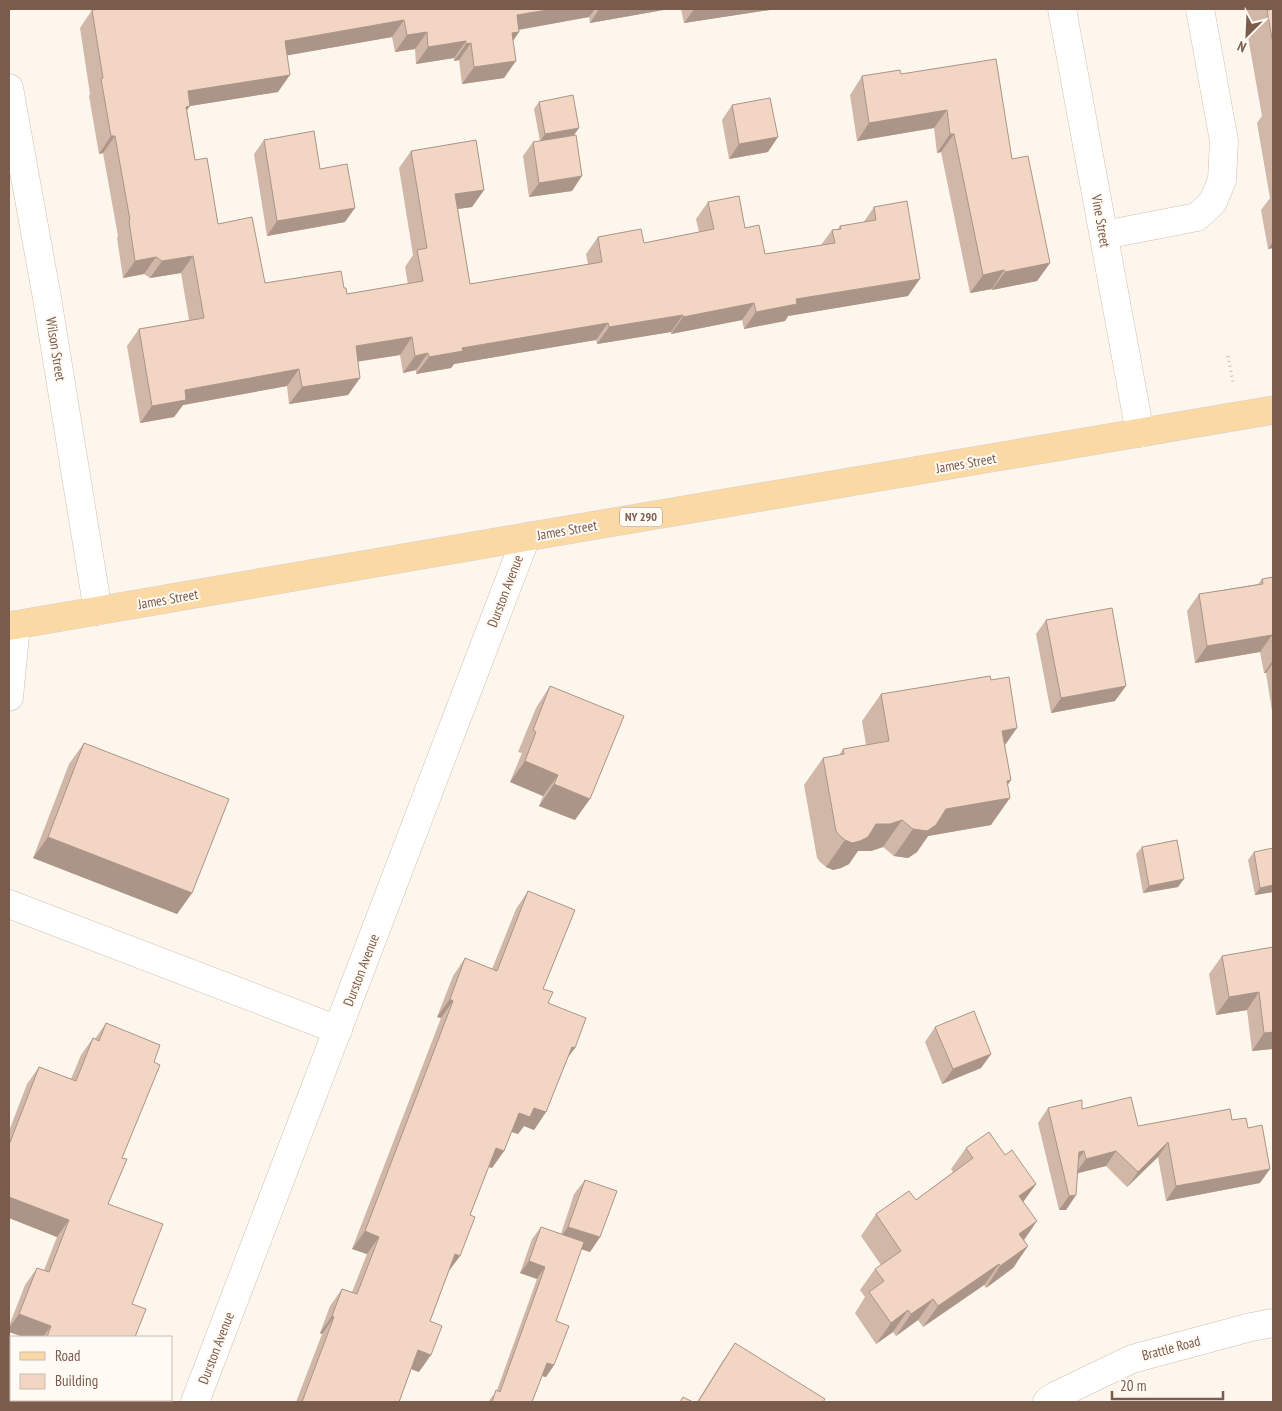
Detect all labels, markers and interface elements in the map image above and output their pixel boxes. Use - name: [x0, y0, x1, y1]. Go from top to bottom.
- north arrow: [1222, 10, 1272, 60]
- text: N: [1235, 37, 1249, 57]
- street label: Vine Street: [1087, 192, 1115, 249]
- street label: Wilson Street: [42, 316, 70, 382]
- street label: James Street: [934, 449, 998, 477]
- road number: NY 290: [620, 508, 662, 526]
- street label: James Street: [535, 516, 599, 544]
- street label: Durston Avenue: [483, 552, 527, 630]
- street label: James Street: [136, 585, 200, 613]
- street label: Durston Avenue: [339, 931, 383, 1009]
- street label: Durston Avenue: [194, 1309, 238, 1387]
- street label: Brattle Road: [1140, 1332, 1202, 1364]
- legend: [10, 1336, 172, 1401]
- text: Road: [55, 1346, 81, 1365]
- scale bar: [1112, 1368, 1223, 1400]
- text: Building: [55, 1371, 98, 1390]
- text: 20 m: [1120, 1376, 1146, 1395]

